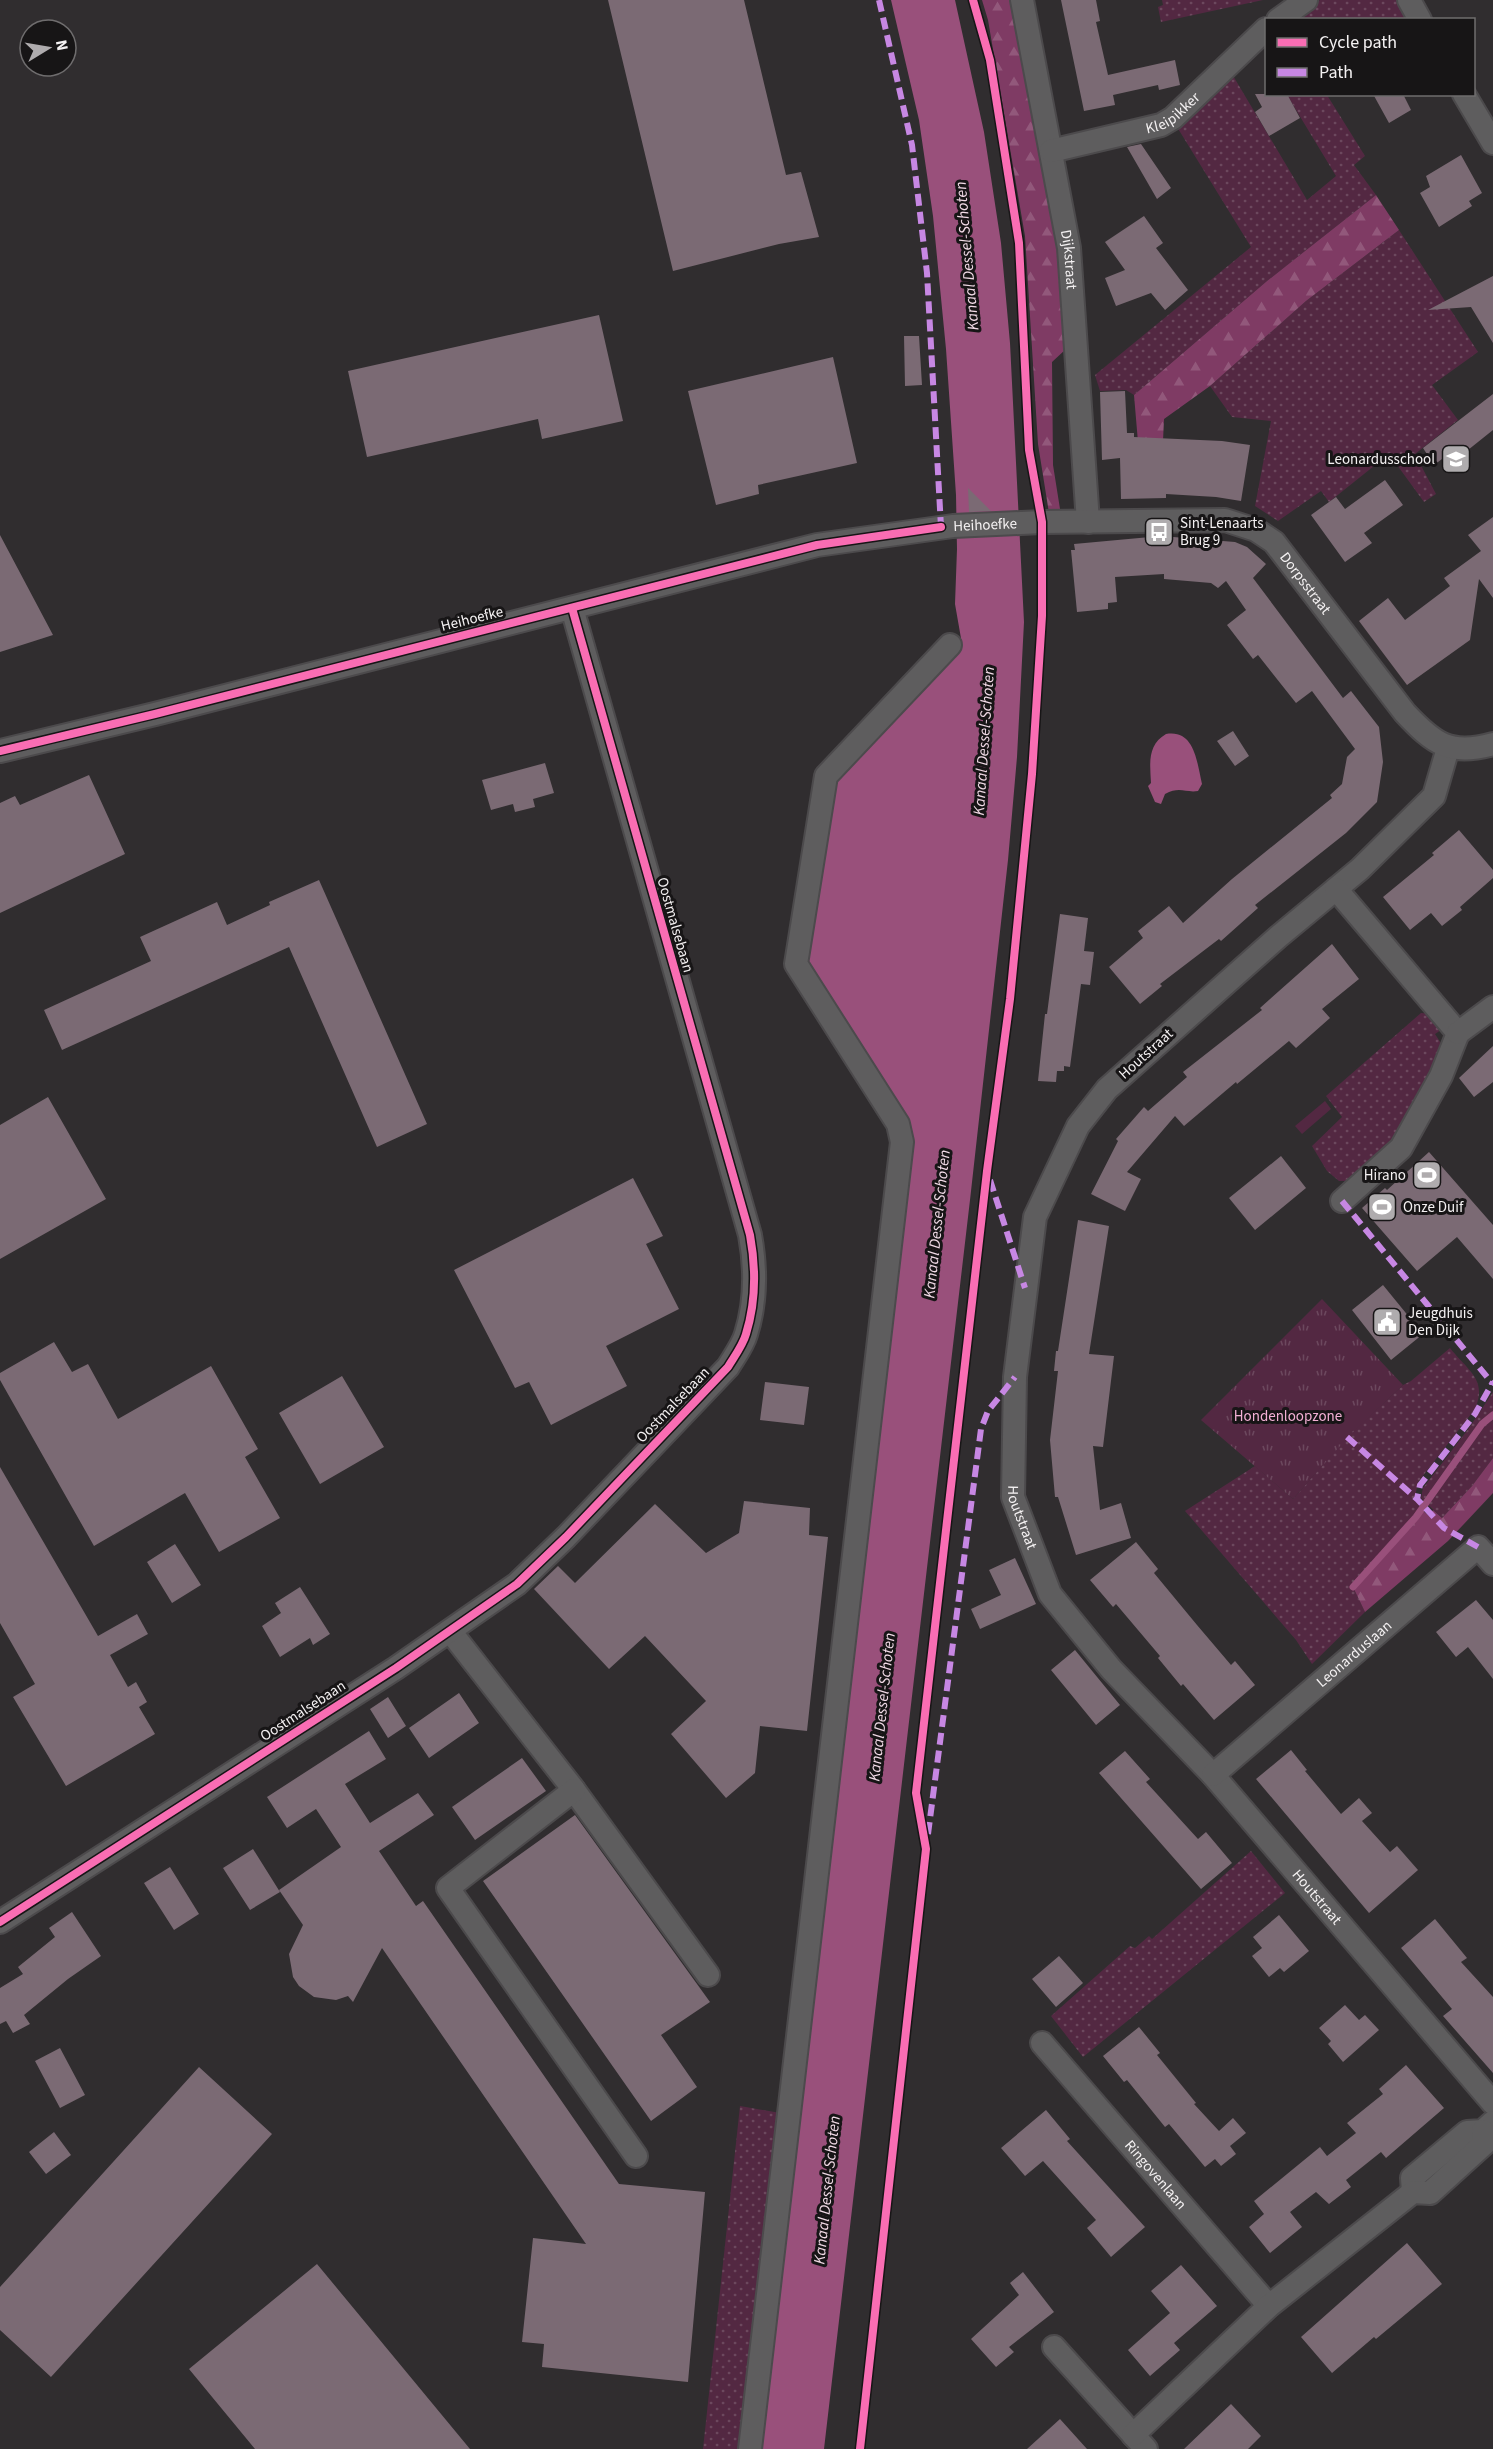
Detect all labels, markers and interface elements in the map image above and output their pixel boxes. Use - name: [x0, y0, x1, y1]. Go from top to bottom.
- north arrow: [18, 18, 78, 78]
- legend: [1265, 18, 1475, 96]
- text: Cycle path: [1319, 30, 1397, 55]
- text: N: [50, 38, 74, 53]
- text: Path: [1319, 60, 1353, 85]
- street label: Kleipikker: [1143, 87, 1205, 139]
- water label: Kanaal Dessel-Schoten: [950, 181, 984, 331]
- street label: Dijkstraat: [1055, 228, 1082, 290]
- school or university icon: Leonardusschool: [1440, 443, 1472, 475]
- place label: Leonardusschool: [1327, 449, 1435, 470]
- street label: Heihoefke: [953, 513, 1017, 536]
- place label: Sint-Lenaarts Brug 9: [1180, 513, 1264, 551]
- bus stop icon: Sint-Lenaarts Brug 9: [1143, 516, 1175, 548]
- street label: Dorpsstraat: [1275, 548, 1336, 619]
- street label: Heihoefke: [439, 601, 505, 637]
- water label: Kanaal Dessel-Schoten: [968, 666, 1000, 816]
- street label: Oostmalsebaan: [651, 875, 699, 975]
- street label: Houtstraat: [1114, 1024, 1178, 1084]
- water label: Kanaal Dessel-Schoten: [918, 1149, 956, 1299]
- sports icon: Hirano: [1411, 1159, 1443, 1191]
- place label: Hirano: [1364, 1165, 1406, 1186]
- sports icon: Onze Duif: [1366, 1191, 1398, 1223]
- place label: Onze Duif: [1403, 1197, 1464, 1218]
- place label: Jeugdhuis Den Dijk: [1408, 1303, 1473, 1341]
- public building icon: Jeugdhuis Den Dijk: [1371, 1306, 1403, 1338]
- street label: Oostmalsebaan: [631, 1362, 715, 1448]
- park label: Hondenloopzone: [1234, 1406, 1342, 1427]
- street label: Houtstraat: [1003, 1485, 1043, 1552]
- street label: Leonarduslaan: [1312, 1615, 1396, 1692]
- water label: Kanaal Dessel-Schoten: [863, 1632, 901, 1782]
- street label: Oostmalsebaan: [256, 1675, 350, 1747]
- street label: Houtstraat: [1287, 1865, 1347, 1929]
- water label: Kanaal Dessel-Schoten: [808, 2115, 846, 2265]
- street label: Ringovenlaan: [1120, 2135, 1192, 2214]

